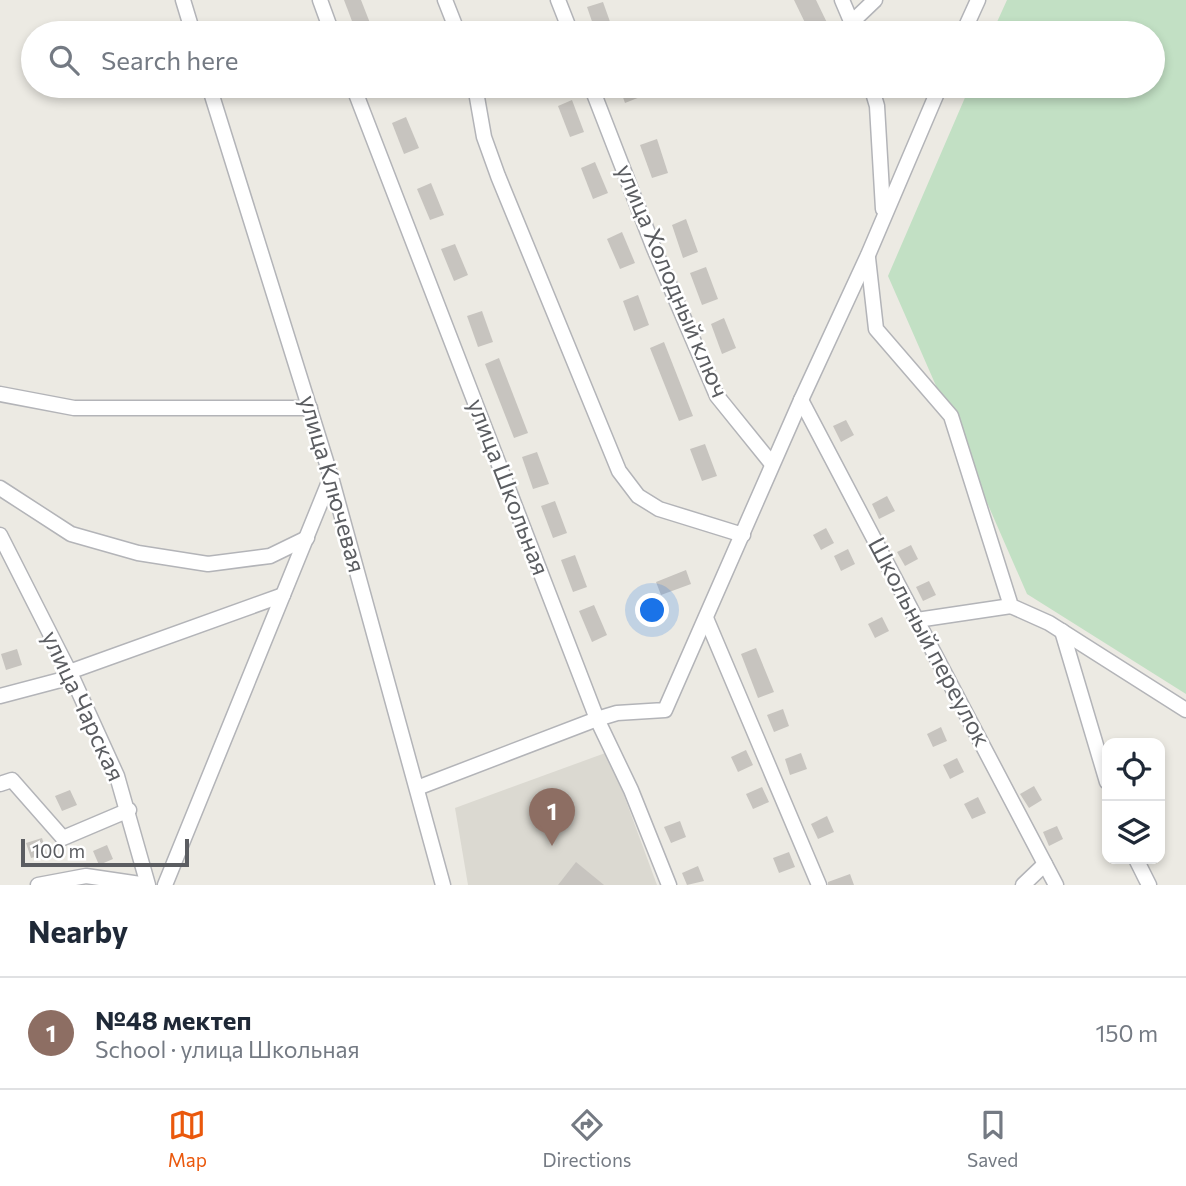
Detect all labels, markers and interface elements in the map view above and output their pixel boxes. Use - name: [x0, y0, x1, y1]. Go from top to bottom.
- search box: [21, 21, 1165, 98]
- icon: search: [45, 41, 83, 79]
- text: Search here: [101, 44, 239, 75]
- street label: улица Холодный ключ: [611, 159, 736, 401]
- street label: улица Ключевая: [294, 392, 373, 576]
- street label: улица Школьная: [462, 394, 556, 579]
- street label: Школьный переулок: [863, 532, 998, 751]
- your location: [635, 593, 669, 627]
- street label: улица Чарская: [37, 626, 132, 785]
- map controls: [1102, 738, 1165, 864]
- button: locate: [1102, 738, 1165, 801]
- pin: 1: [529, 788, 575, 846]
- button: layers: [1102, 801, 1165, 864]
- scale bar: [21, 836, 189, 868]
- text: 100 m: [32, 839, 85, 862]
- text: Nearby: [28, 912, 128, 949]
- text: №48 мектеп: [95, 1004, 252, 1035]
- text: 1: [46, 1019, 56, 1047]
- text: 150 m: [1095, 1019, 1158, 1047]
- text: School · улица Школьная: [95, 1035, 360, 1063]
- tab: Map: [168, 1106, 207, 1171]
- tab: Directions: [542, 1106, 632, 1171]
- tab: Saved: [967, 1106, 1018, 1171]

